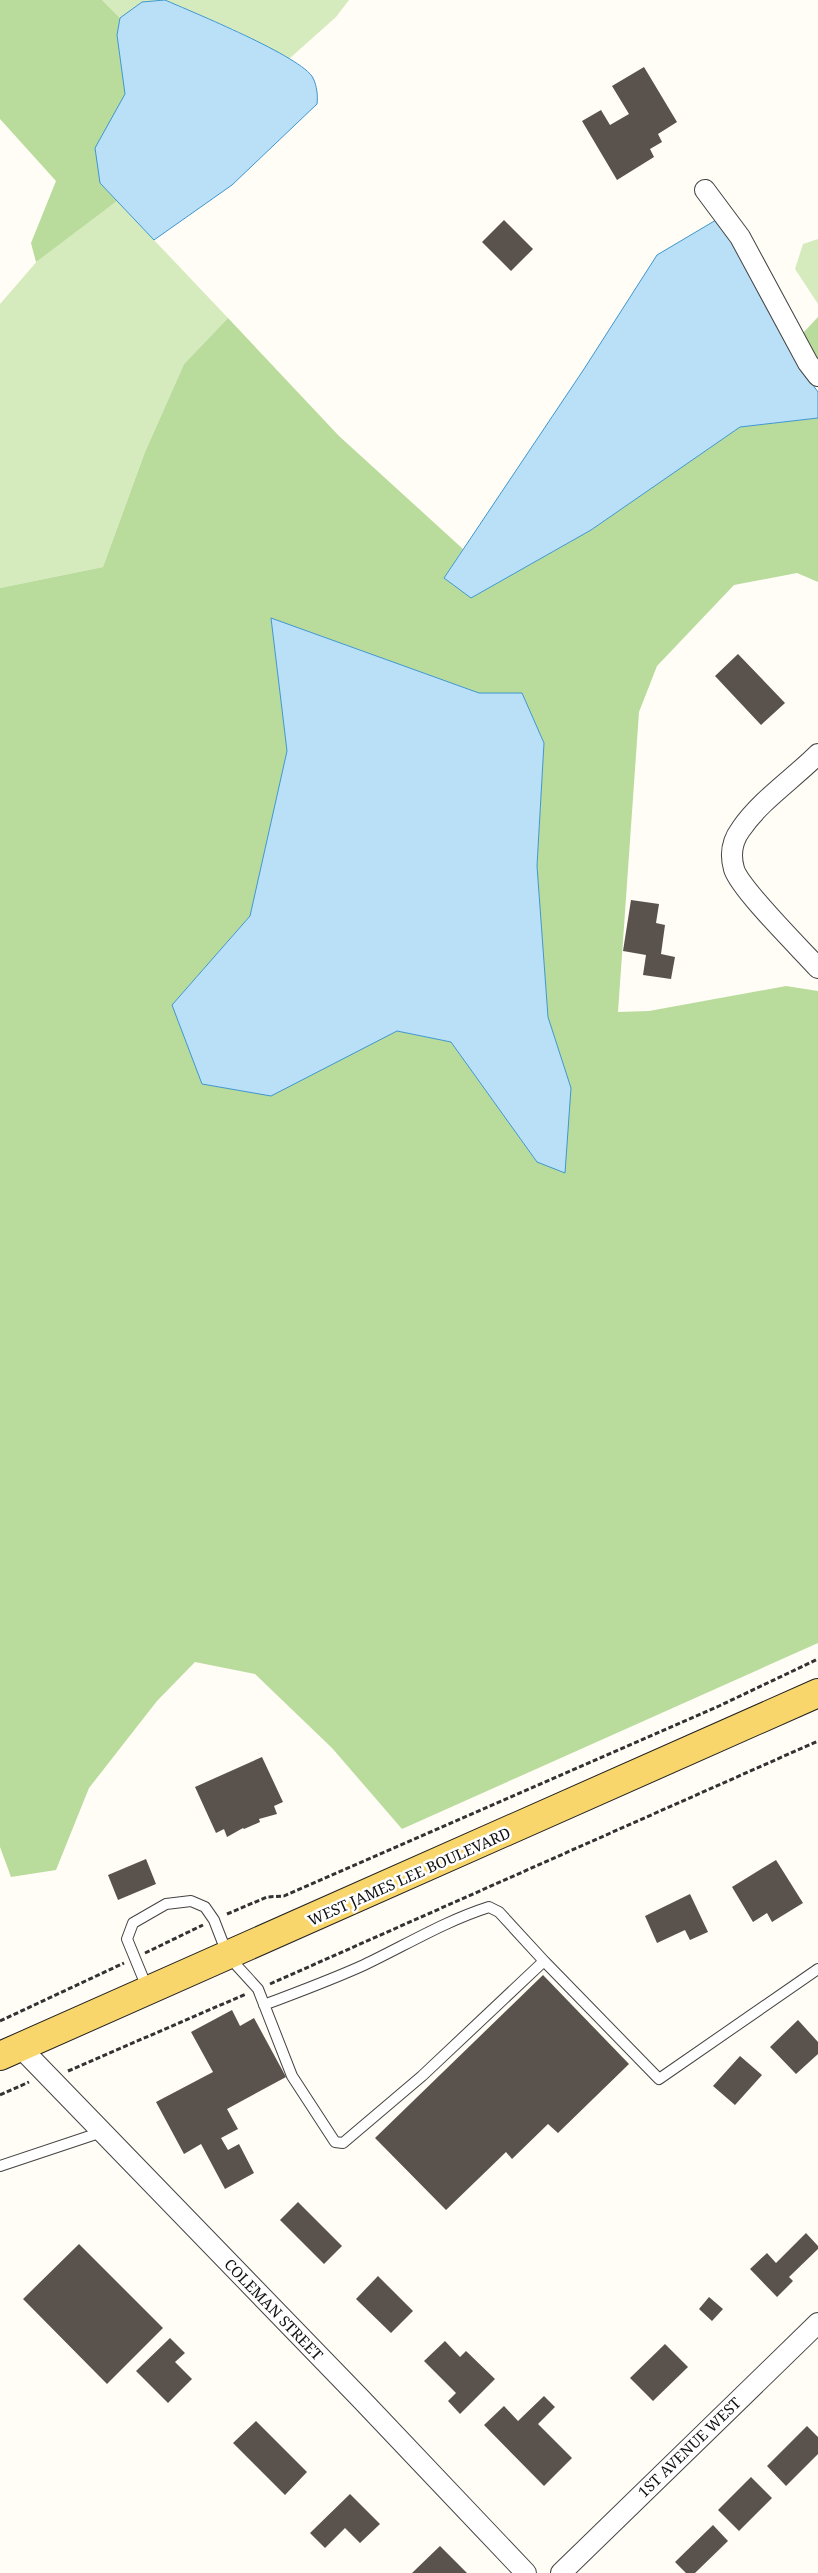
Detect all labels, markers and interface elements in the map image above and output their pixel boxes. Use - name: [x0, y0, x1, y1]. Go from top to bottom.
- street label: WEST JAMES LEE BOULEVARD: [305, 1822, 513, 1930]
- street label: COLEMAN STREET: [220, 2254, 328, 2364]
- street label: 1ST AVENUE WEST: [633, 2393, 745, 2501]

